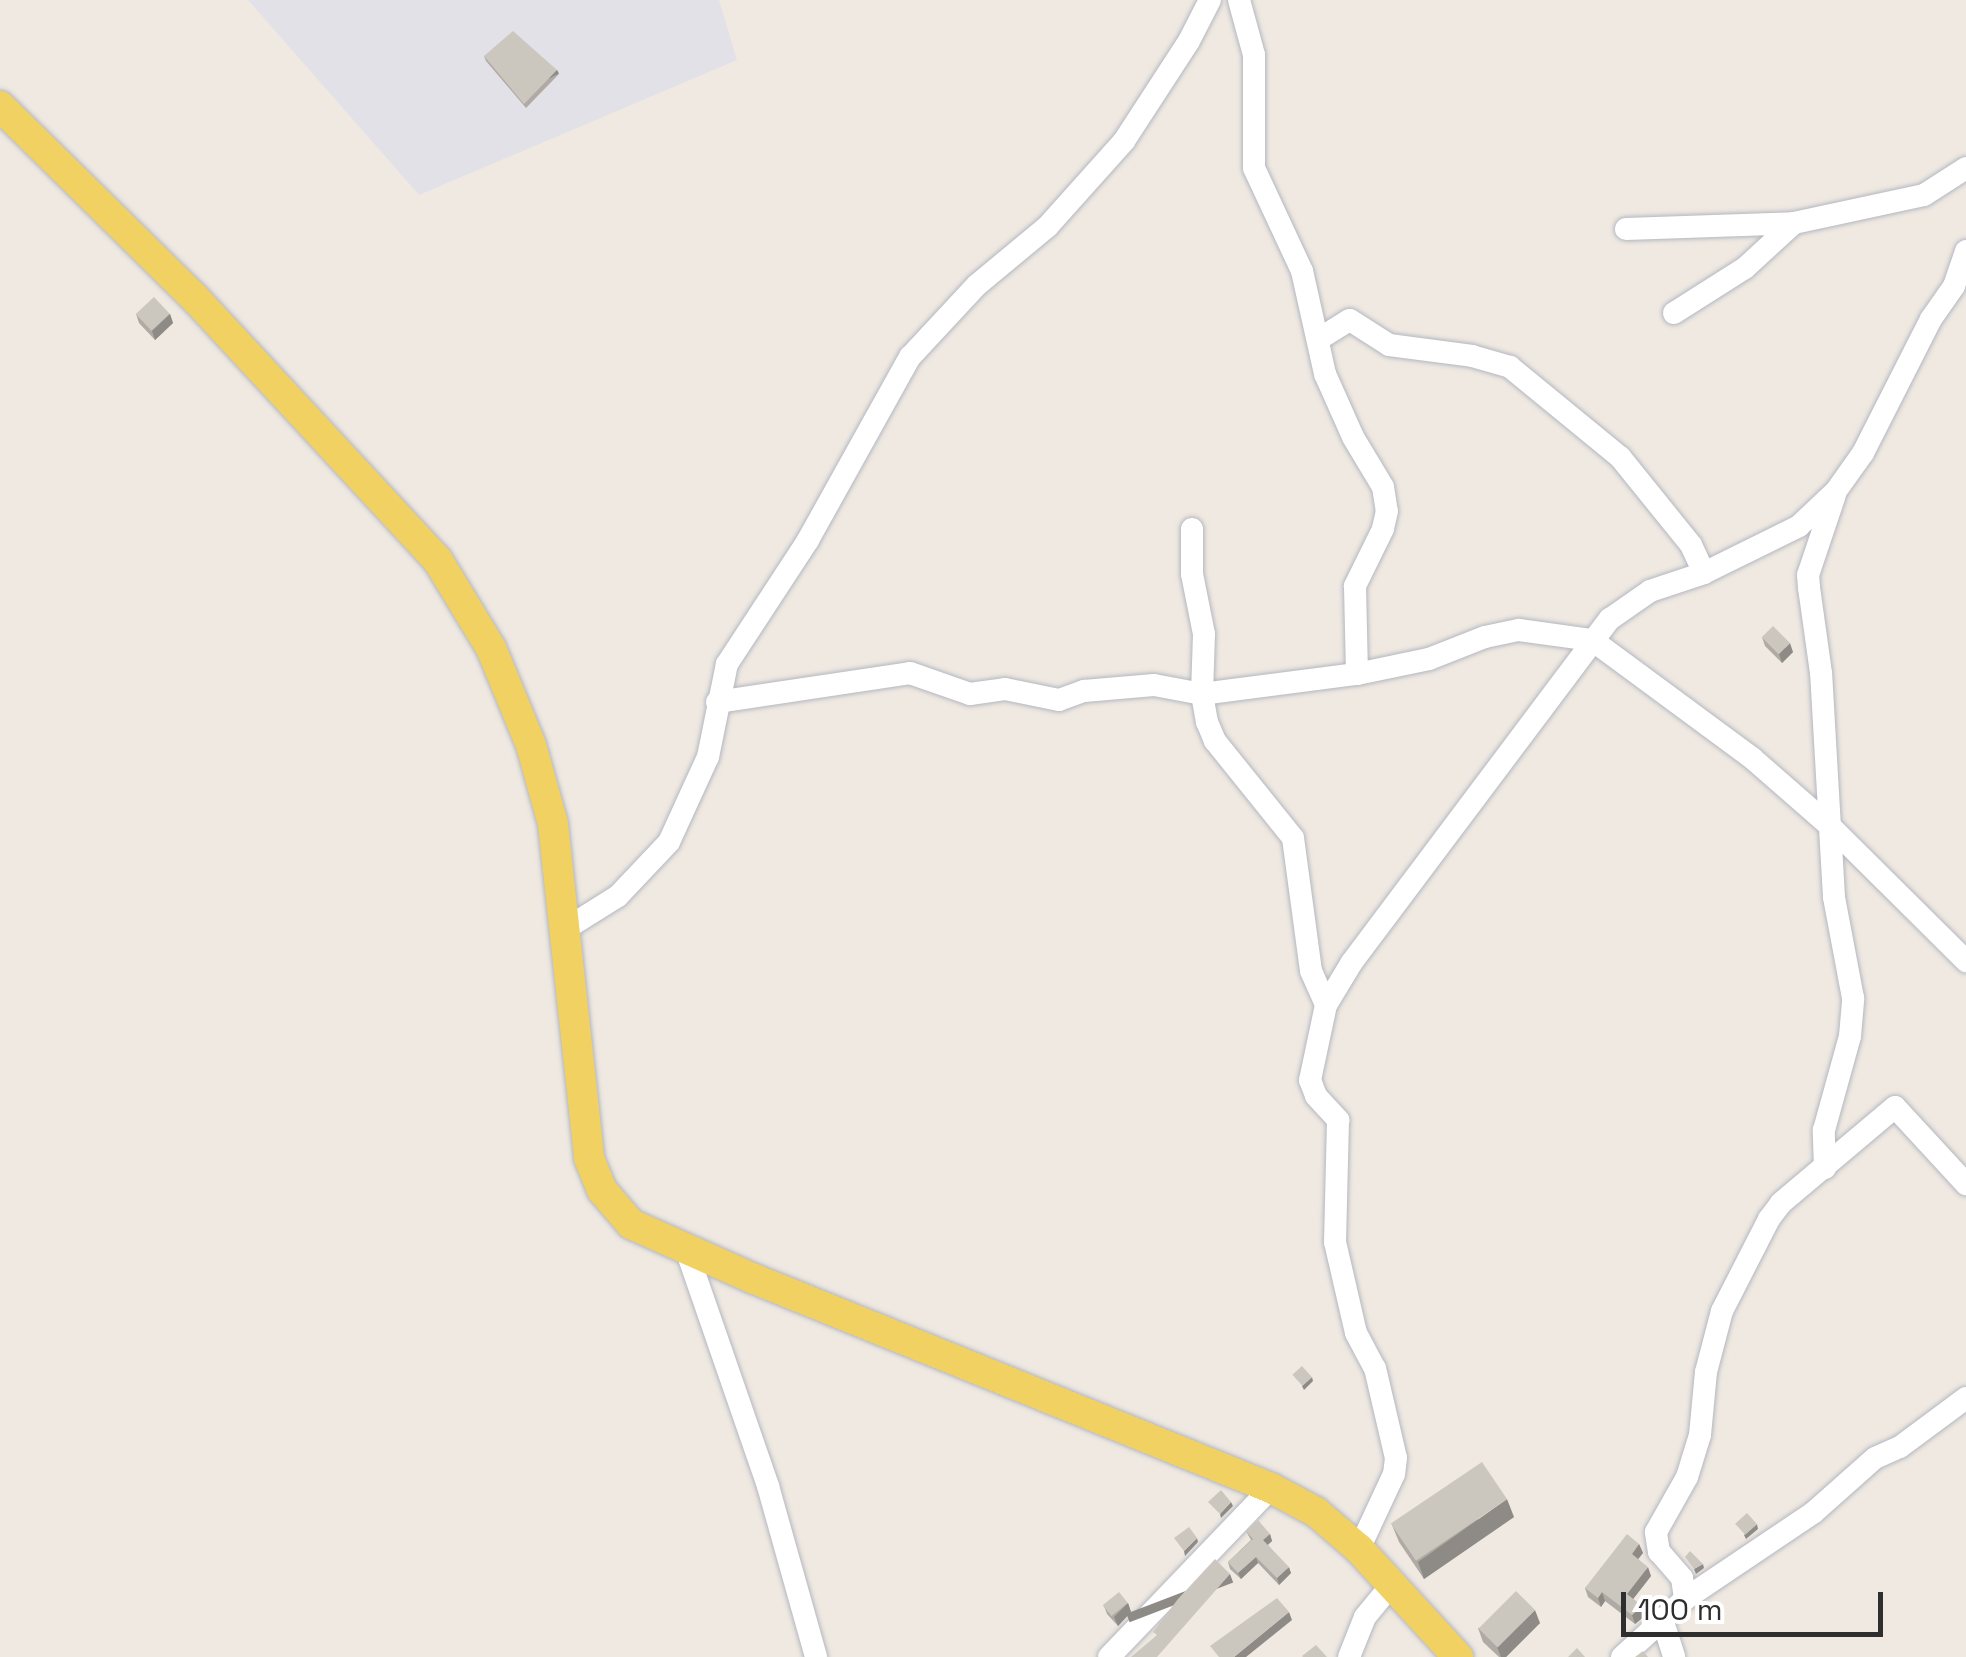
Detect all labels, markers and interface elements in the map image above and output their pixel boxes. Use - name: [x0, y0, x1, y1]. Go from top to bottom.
- scale bar: [1626, 1572, 1888, 1634]
- text: 100 m: [1638, 1590, 1723, 1629]

